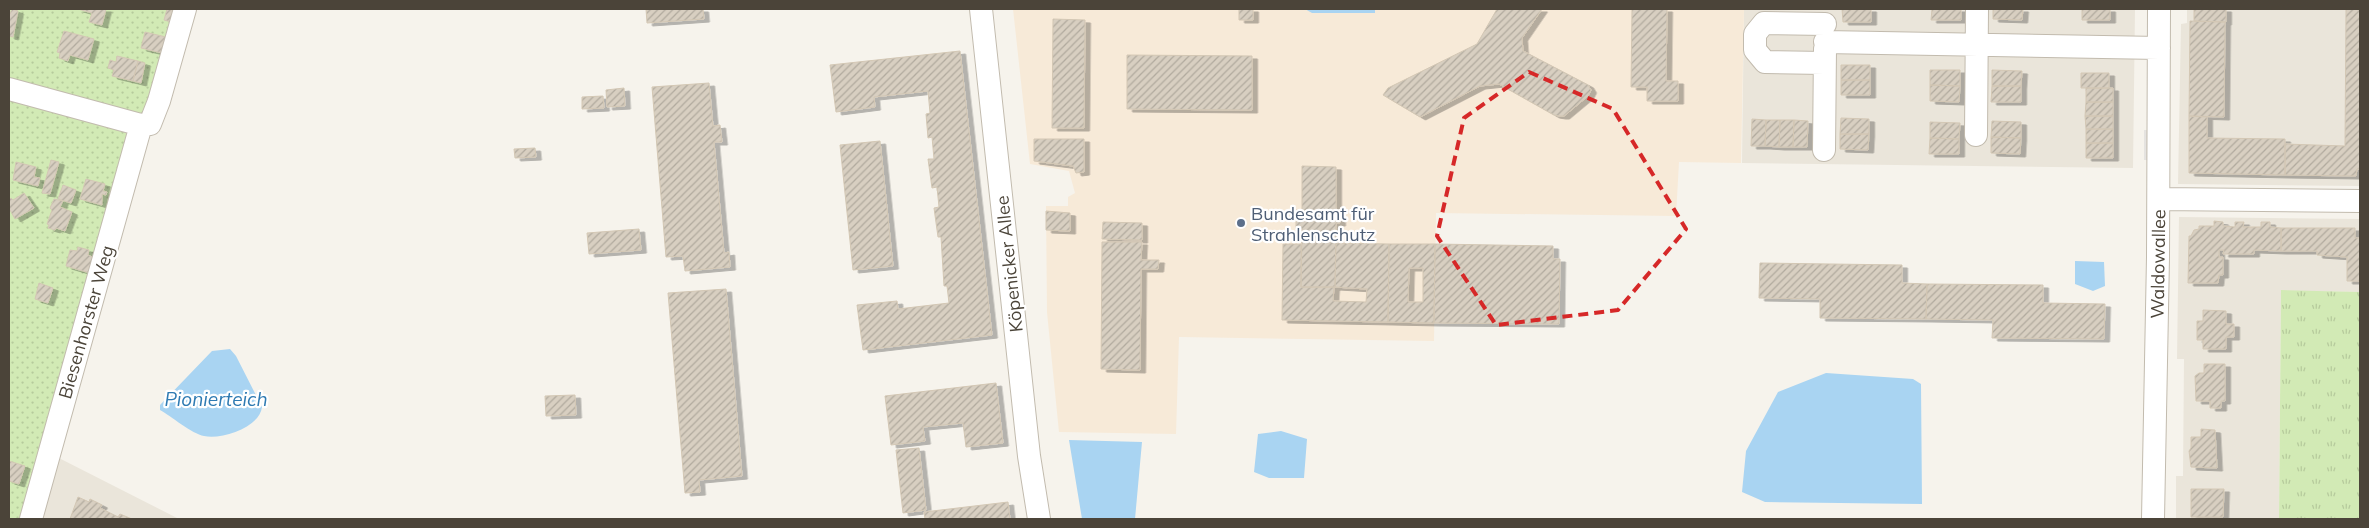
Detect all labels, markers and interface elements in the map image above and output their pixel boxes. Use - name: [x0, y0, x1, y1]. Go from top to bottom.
- street label: Köpenicker Allee: [990, 195, 1028, 333]
- place label: Bundesamt für Strahlenschutz: [1251, 202, 1375, 246]
- street label: Waldowallee: [2146, 209, 2170, 319]
- marker: Bundesamt für Strahlenschutz: [1235, 217, 1247, 229]
- street label: Biesenhorster Weg: [53, 243, 119, 401]
- water label: Pionierteich: [164, 387, 268, 411]

